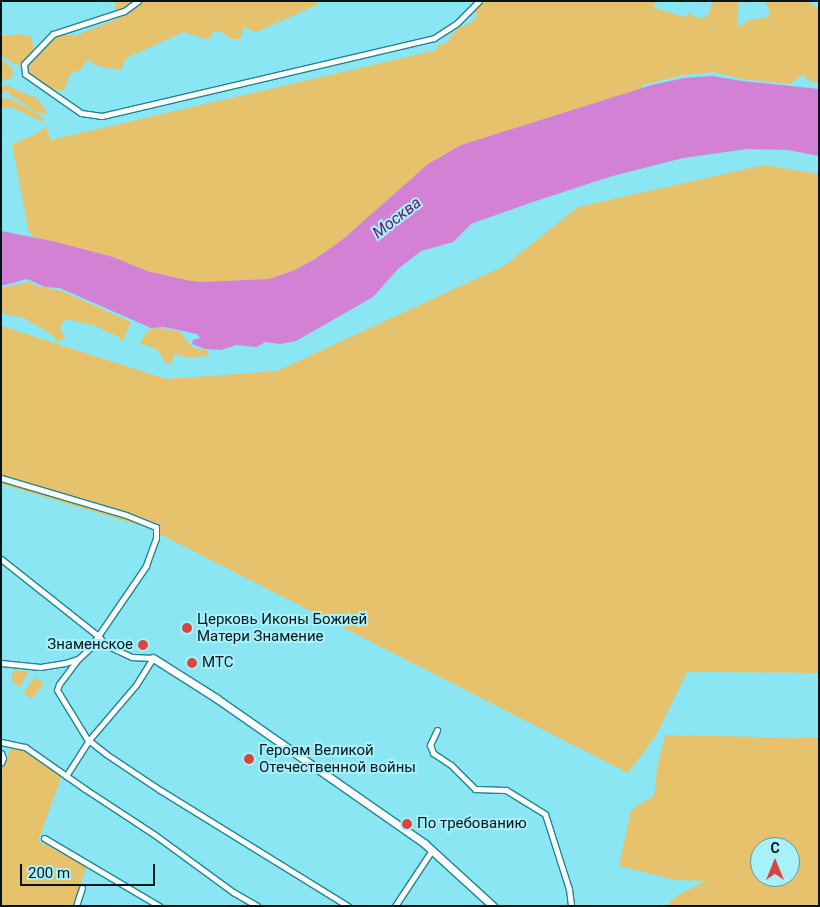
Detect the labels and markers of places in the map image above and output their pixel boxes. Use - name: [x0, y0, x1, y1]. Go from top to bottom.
- place label: Церковь Иконы Божией Матери Знамение: [197, 610, 367, 645]
- marker: Церковь Иконы Божией Матери Знамение: [181, 622, 193, 634]
- place label: Знаменское: [47, 636, 133, 654]
- marker: Знаменское: [137, 639, 149, 651]
- place label: МТС: [202, 654, 233, 672]
- marker: МТС: [186, 657, 198, 669]
- place label: Героям Великой Отечественной войны: [259, 741, 416, 776]
- marker: Героям Великой Отечественной войны: [243, 753, 255, 765]
- place label: По требованию: [417, 815, 527, 833]
- marker: По требованию: [401, 818, 413, 830]

